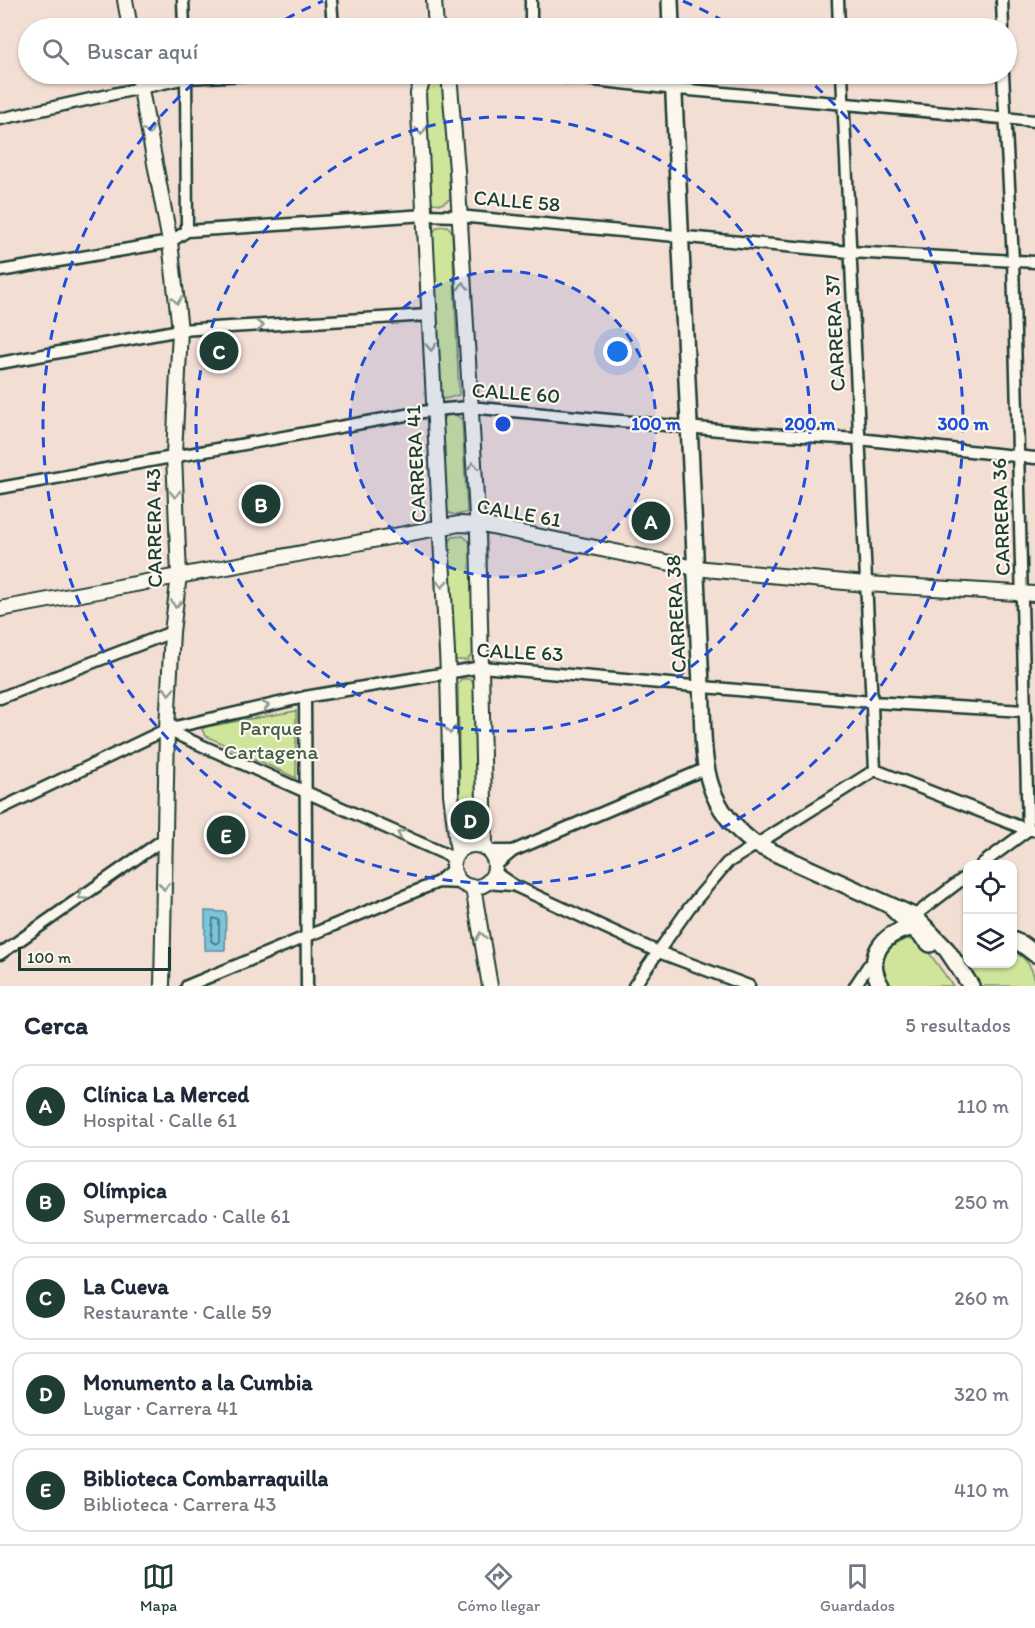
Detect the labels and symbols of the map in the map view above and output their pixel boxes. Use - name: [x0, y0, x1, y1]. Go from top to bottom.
- one-way arrow: [142, 126, 155, 136]
- one-way arrow: [415, 126, 428, 135]
- street label: CALLE 58: [473, 184, 562, 217]
- street label: CARRERA 37: [819, 274, 850, 392]
- one-way arrow: [457, 282, 470, 291]
- one-way arrow: [170, 295, 182, 304]
- one-way arrow: [255, 319, 264, 332]
- pin: C: [200, 328, 238, 374]
- your location: [603, 337, 632, 366]
- one-way arrow: [424, 342, 437, 351]
- street label: CALLE 60: [471, 377, 561, 408]
- street label: CARRERA 41: [400, 404, 431, 524]
- text: 100 m: [631, 413, 682, 435]
- text: 200 m: [785, 413, 836, 435]
- text: 300 m: [937, 413, 989, 435]
- centre of rings: [493, 414, 513, 434]
- street label: CARRERA 36: [986, 458, 1015, 576]
- one-way arrow: [467, 462, 480, 471]
- street label: CARRERA 43: [140, 468, 167, 588]
- pin: B: [242, 482, 280, 526]
- one-way arrow: [169, 490, 181, 499]
- street label: CALLE 61: [475, 493, 564, 532]
- pin: A: [632, 498, 670, 544]
- street label: CARRERA 38: [660, 554, 691, 674]
- one-way arrow: [436, 579, 448, 588]
- one-way arrow: [170, 599, 182, 608]
- street label: CALLE 63: [476, 637, 564, 666]
- one-way arrow: [163, 686, 176, 695]
- one-way arrow: [260, 701, 270, 714]
- park label: Parque Cartagena: [224, 715, 318, 764]
- one-way arrow: [443, 726, 456, 735]
- pin: D: [450, 798, 490, 842]
- pin: E: [206, 812, 246, 858]
- one-way arrow: [397, 829, 408, 841]
- one-way arrow: [158, 881, 170, 890]
- one-way arrow: [78, 889, 89, 900]
- one-way arrow: [475, 932, 488, 942]
- scale bar: [18, 944, 171, 971]

